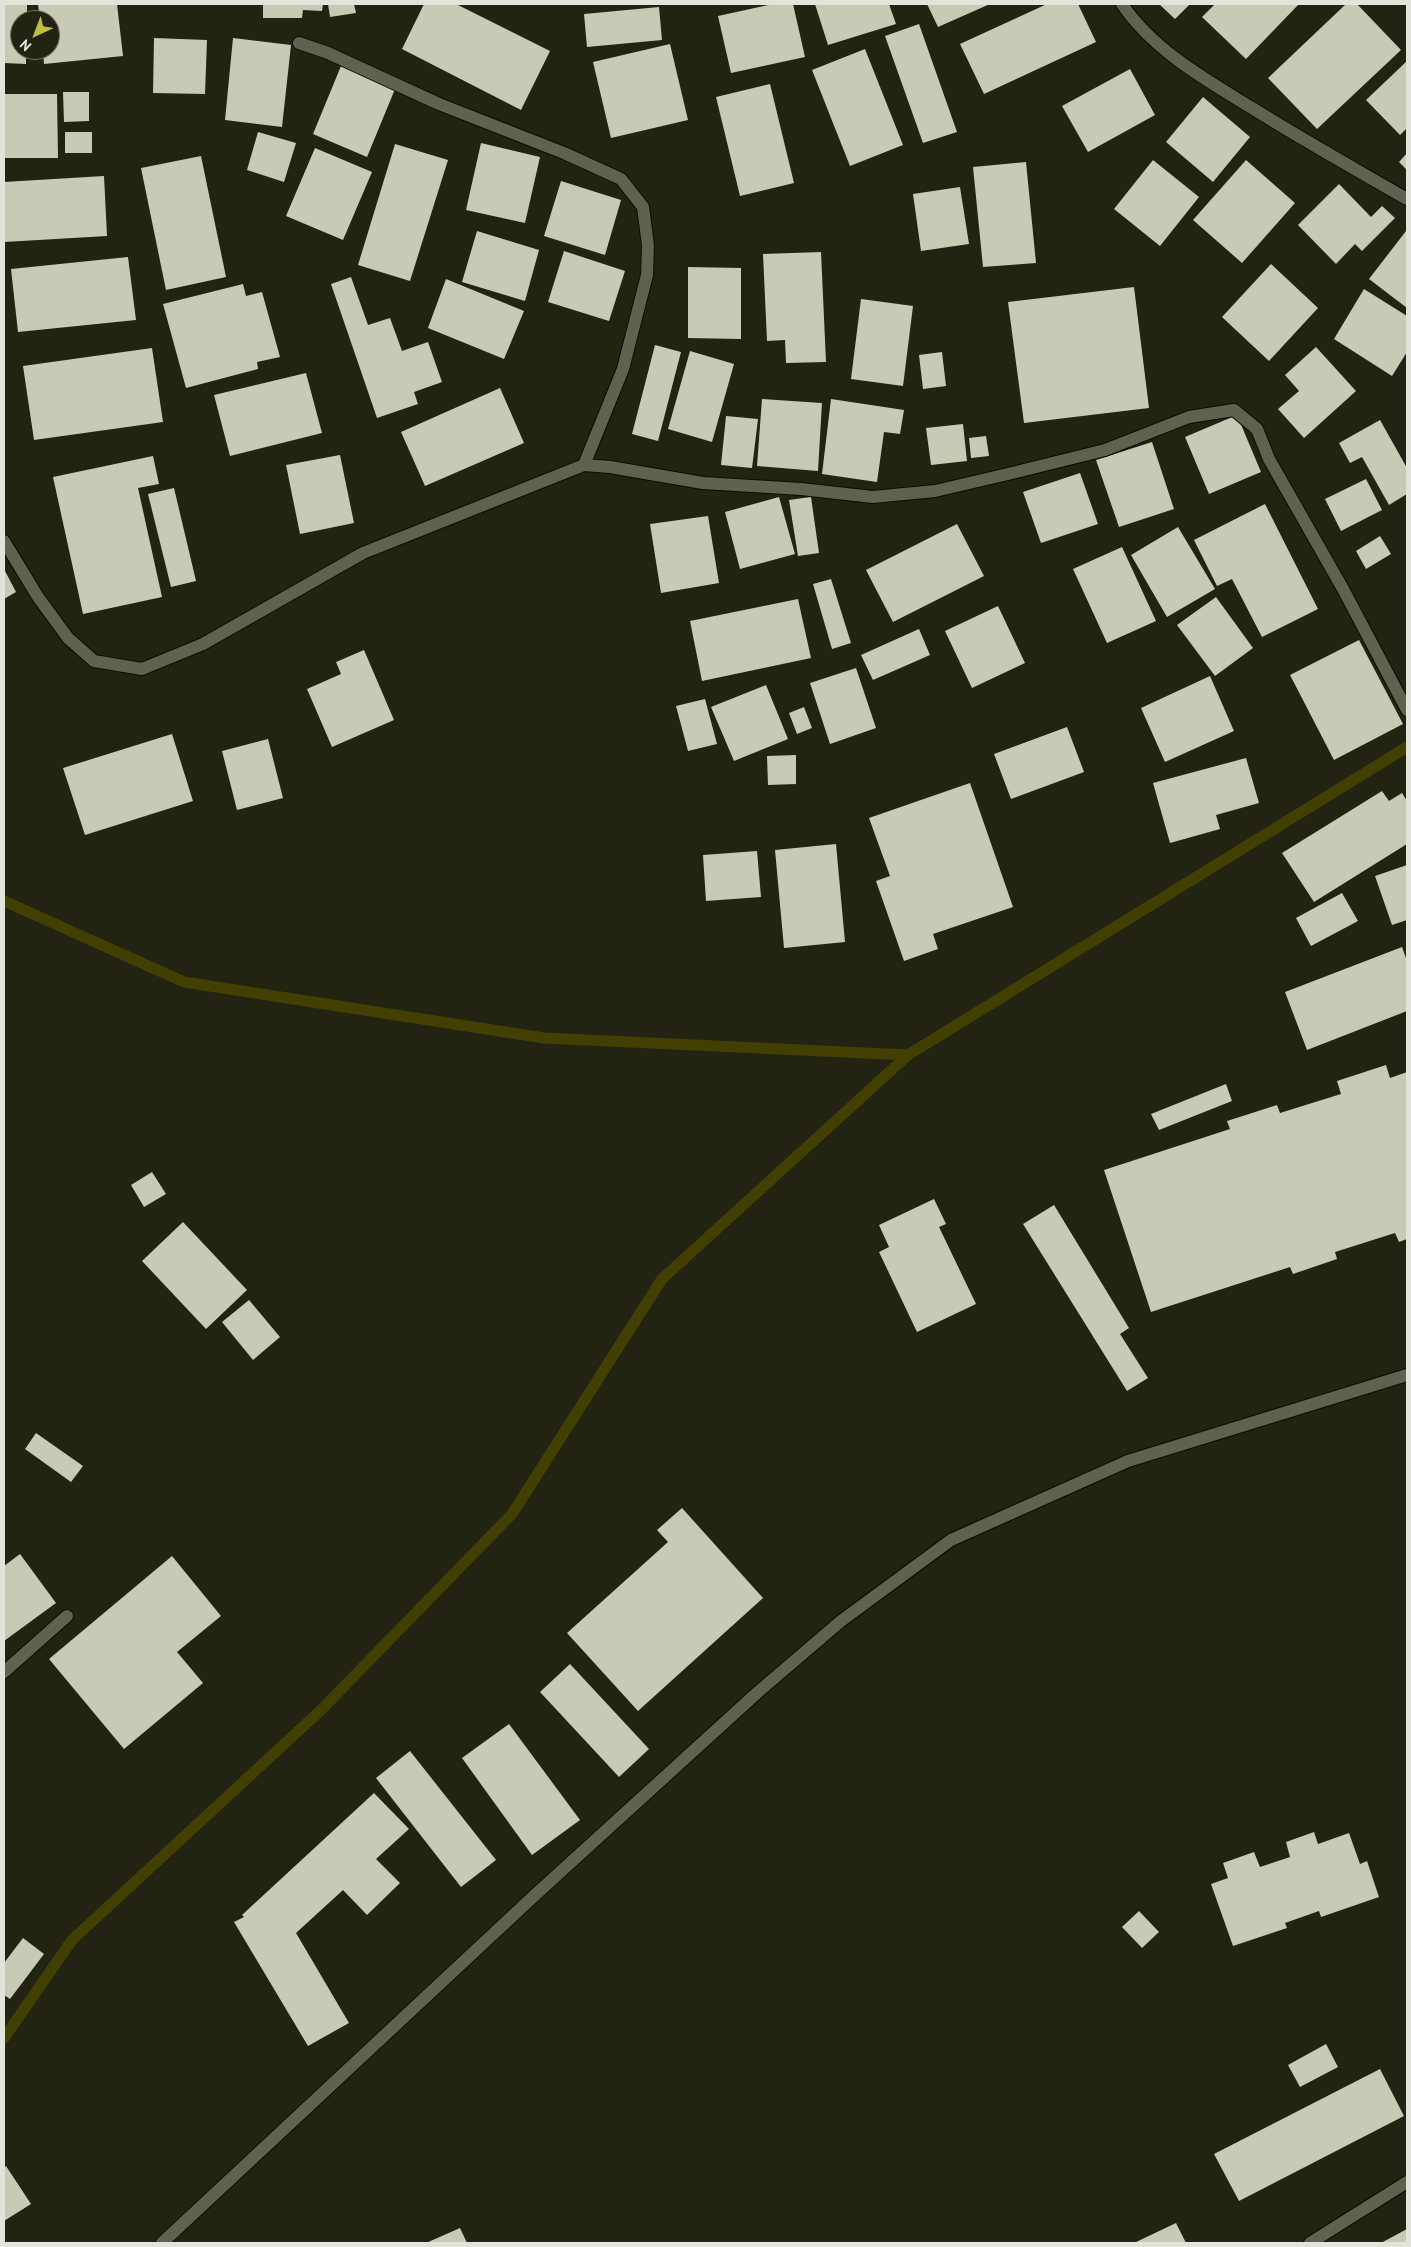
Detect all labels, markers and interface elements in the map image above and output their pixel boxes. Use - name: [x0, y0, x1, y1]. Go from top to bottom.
- north arrow: [10, 10, 60, 60]
- text: N: [16, 36, 35, 55]

